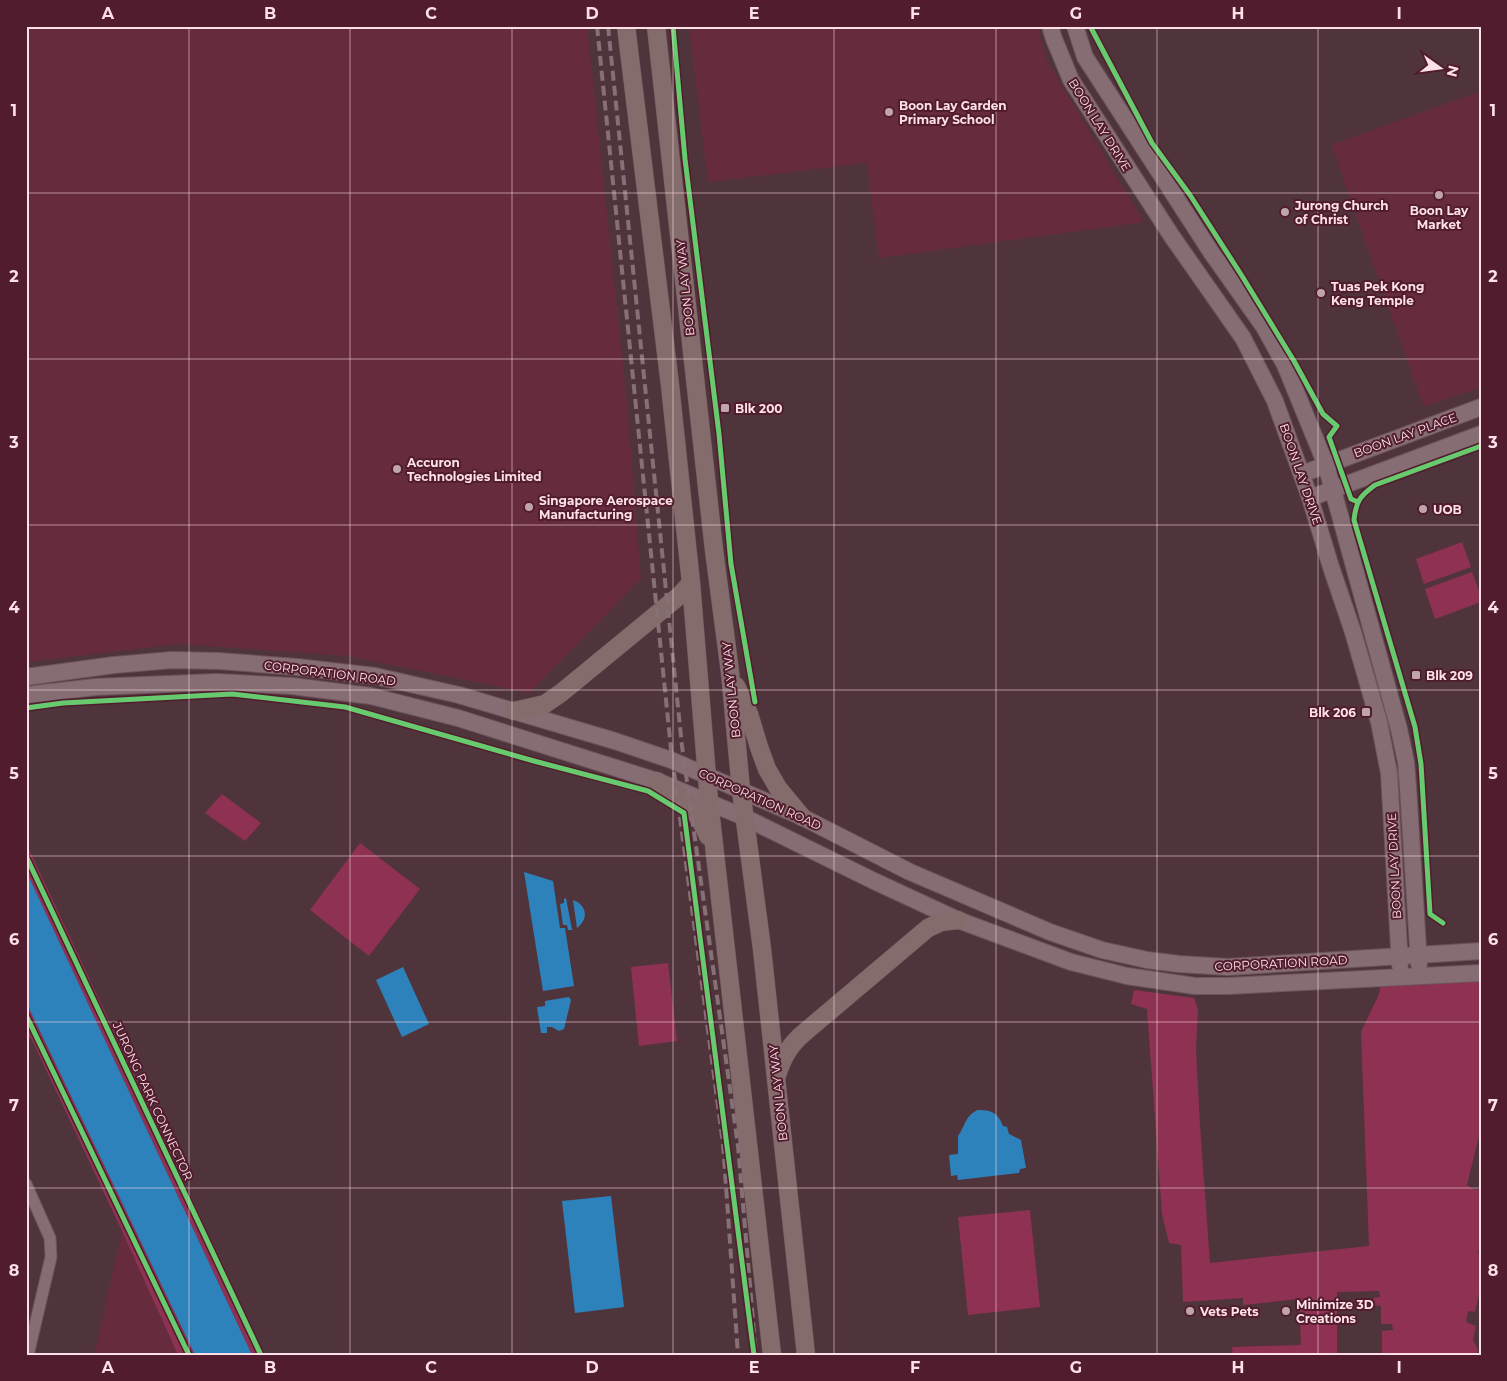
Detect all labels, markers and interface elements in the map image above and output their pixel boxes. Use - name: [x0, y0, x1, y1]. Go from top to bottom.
- text: A: [101, 4, 115, 23]
- text: B: [264, 4, 276, 23]
- text: C: [425, 4, 437, 23]
- text: D: [585, 4, 599, 23]
- text: E: [749, 4, 759, 23]
- text: F: [910, 4, 920, 23]
- text: G: [1070, 4, 1082, 23]
- text: H: [1232, 4, 1244, 23]
- text: I: [1396, 4, 1402, 23]
- north arrow: [1414, 42, 1464, 92]
- text: N: [1443, 63, 1463, 79]
- street label: BOON LAY DRIVE: [1065, 76, 1135, 174]
- place label: Boon Lay Garden Primary School: [899, 98, 1007, 127]
- text: 1: [11, 101, 17, 120]
- text: 1: [1490, 101, 1496, 120]
- marker: Boon Lay Garden Primary School: [883, 106, 895, 118]
- marker: Boon Lay Market: [1433, 189, 1445, 201]
- place label: Jurong Church of Christ: [1294, 198, 1388, 227]
- place label: Boon Lay Market: [1410, 203, 1469, 232]
- marker: Jurong Church of Christ: [1279, 206, 1291, 218]
- street label: BOON LAY WAY: [672, 239, 698, 337]
- text: 2: [9, 267, 19, 286]
- text: 2: [1488, 267, 1498, 286]
- place label: Tuas Pek Kong Keng Temple: [1331, 279, 1424, 308]
- marker: Tuas Pek Kong Keng Temple: [1315, 287, 1327, 299]
- place label: Blk 200: [735, 401, 782, 416]
- marker: Blk 200: [719, 402, 731, 414]
- street label: BOON LAY PLACE: [1351, 409, 1459, 461]
- street label: BOON LAY DRIVE: [1277, 421, 1325, 527]
- text: 3: [8, 433, 19, 452]
- text: 3: [1487, 433, 1498, 452]
- place label: Accuron Technologies Limited: [406, 455, 542, 484]
- marker: Accuron Technologies Limited: [391, 463, 403, 475]
- place label: Singapore Aerospace Manufacturing: [539, 493, 673, 522]
- marker: Singapore Aerospace Manufacturing: [523, 501, 535, 513]
- place label: UOB: [1433, 502, 1462, 517]
- marker: UOB: [1417, 503, 1429, 515]
- text: 4: [8, 598, 20, 617]
- text: 4: [1487, 598, 1499, 617]
- street label: BOON LAY WAY: [718, 641, 744, 739]
- street label: CORPORATION ROAD: [263, 657, 397, 689]
- place label: Blk 209: [1426, 668, 1473, 683]
- marker: Blk 209: [1410, 669, 1422, 681]
- place label: Blk 206: [1309, 705, 1356, 720]
- marker: Blk 206: [1360, 706, 1372, 718]
- text: 5: [9, 764, 19, 783]
- text: 5: [1488, 764, 1498, 783]
- street label: CORPORATION ROAD: [696, 765, 824, 833]
- street label: BOON LAY DRIVE: [1384, 813, 1404, 919]
- text: 6: [9, 930, 19, 949]
- text: 6: [1488, 930, 1498, 949]
- street label: CORPORATION ROAD: [1214, 952, 1348, 974]
- street label: JURONG PARK CONNECTOR: [109, 1019, 196, 1183]
- street label: BOON LAY WAY: [765, 1044, 791, 1142]
- text: 7: [9, 1096, 19, 1115]
- text: 7: [1488, 1096, 1498, 1115]
- text: 8: [9, 1261, 19, 1280]
- text: 8: [1488, 1261, 1498, 1280]
- place label: Minimize 3D Creations: [1296, 1297, 1374, 1326]
- place label: Vets Pets: [1199, 1304, 1259, 1319]
- marker: Vets Pets: [1184, 1305, 1196, 1317]
- marker: Minimize 3D Creations: [1280, 1305, 1292, 1317]
- text: A: [101, 1358, 115, 1377]
- text: B: [264, 1358, 276, 1377]
- text: C: [425, 1358, 437, 1377]
- text: D: [585, 1358, 599, 1377]
- text: E: [749, 1358, 759, 1377]
- text: F: [910, 1358, 920, 1377]
- text: G: [1070, 1358, 1082, 1377]
- text: H: [1232, 1358, 1244, 1377]
- text: I: [1396, 1358, 1402, 1377]

